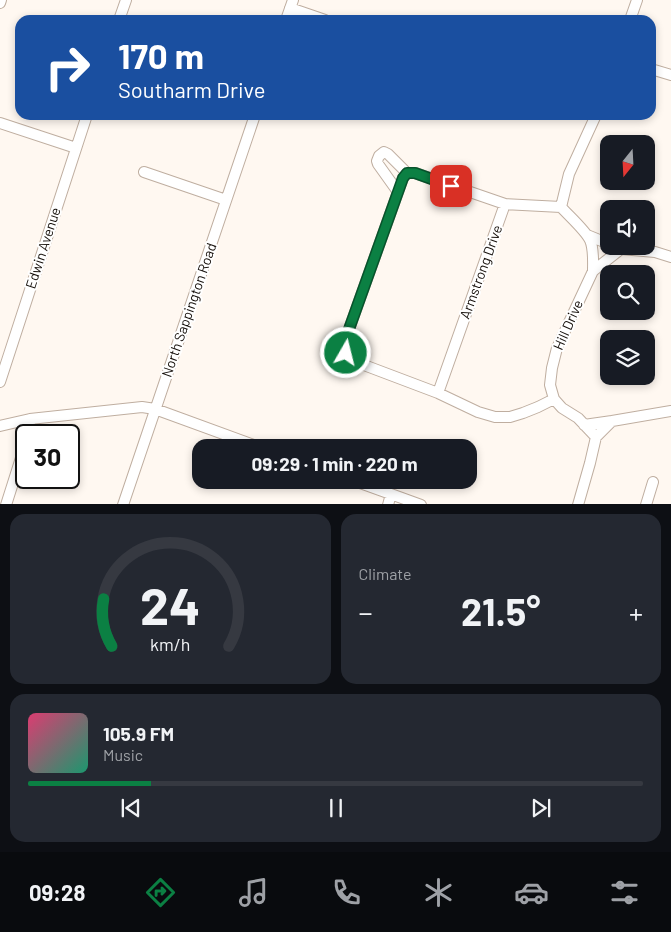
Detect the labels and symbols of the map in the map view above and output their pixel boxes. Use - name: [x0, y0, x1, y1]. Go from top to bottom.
- north arrow: [600, 135, 655, 190]
- pin: [430, 165, 472, 207]
- street label: Edwin Avenue: [21, 205, 64, 291]
- street label: Armstrong Drive: [456, 223, 505, 321]
- street label: North Sappington Road: [158, 240, 220, 379]
- street label: Hill Drive: [549, 297, 586, 353]
- position arrow: [319, 326, 371, 378]
- speed limit sign: 30: [15, 424, 80, 489]

